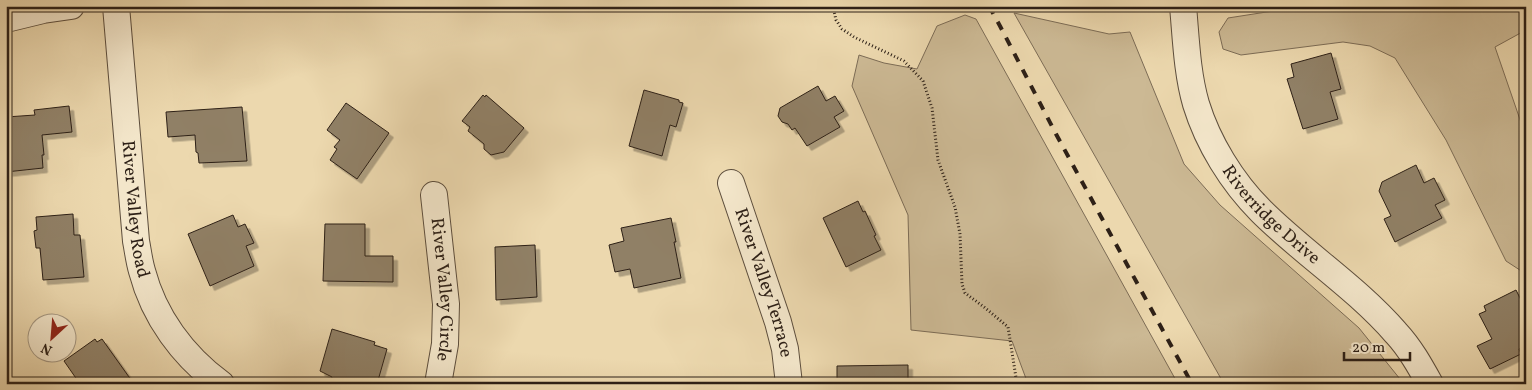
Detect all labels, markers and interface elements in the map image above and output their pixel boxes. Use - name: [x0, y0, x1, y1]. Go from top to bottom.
- street label: River Valley Road: [115, 139, 156, 281]
- street label: Riverridge Drive: [1216, 160, 1326, 271]
- street label: River Valley Terrace: [728, 205, 798, 359]
- street label: River Valley Circle: [424, 216, 459, 363]
- north arrow: [28, 312, 78, 362]
- scale bar: [1344, 330, 1411, 362]
- text: N: [38, 338, 56, 359]
- text: 20 m: [1352, 338, 1385, 359]

